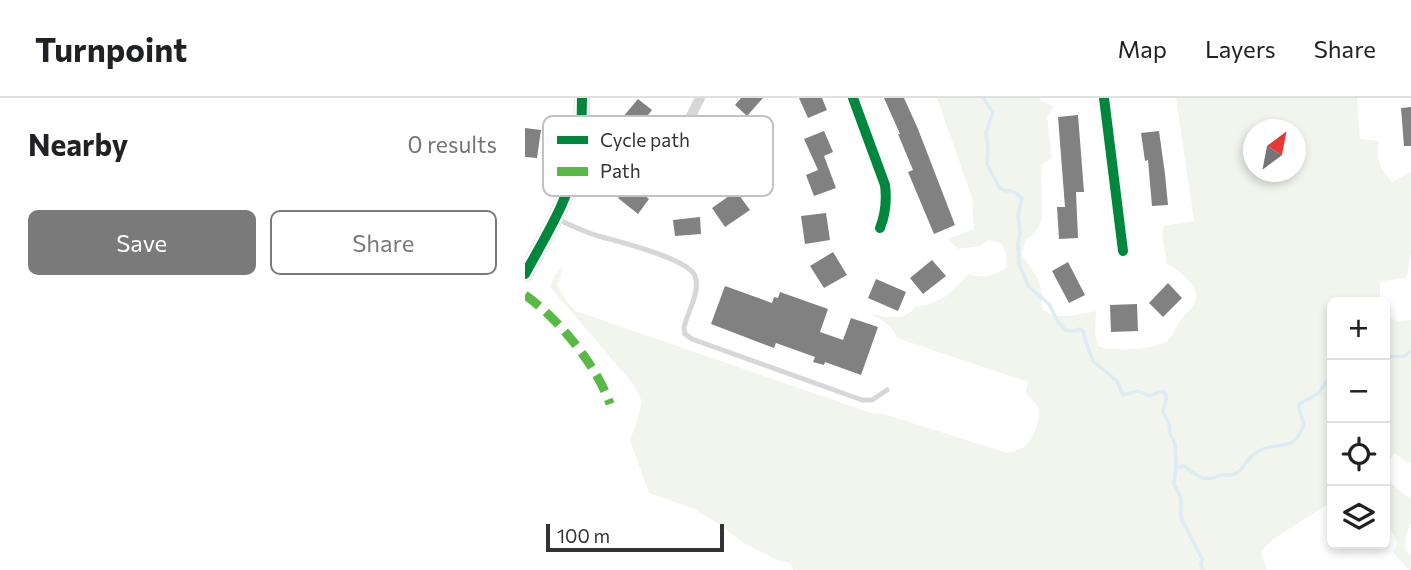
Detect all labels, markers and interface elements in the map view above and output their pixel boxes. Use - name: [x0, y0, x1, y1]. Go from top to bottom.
- text: Turnpoint: [35, 28, 187, 69]
- text: Map: [1118, 34, 1167, 63]
- text: Layers: [1205, 34, 1276, 63]
- text: Share: [1314, 34, 1376, 63]
- legend: [543, 116, 773, 196]
- north arrow: [1243, 119, 1306, 182]
- text: Nearby: [28, 125, 128, 162]
- text: Cycle path: [600, 128, 690, 151]
- text: 0 results: [408, 130, 497, 158]
- text: Path: [600, 159, 641, 182]
- button: Save: [28, 210, 256, 275]
- button: Share: [270, 210, 497, 275]
- map controls: [1327, 297, 1390, 549]
- button: +: [1327, 297, 1390, 360]
- button: −: [1327, 360, 1390, 423]
- button: locate: [1327, 423, 1390, 486]
- button: layers: [1327, 486, 1390, 549]
- scale bar: [546, 521, 725, 553]
- text: 100 m: [557, 524, 610, 547]

